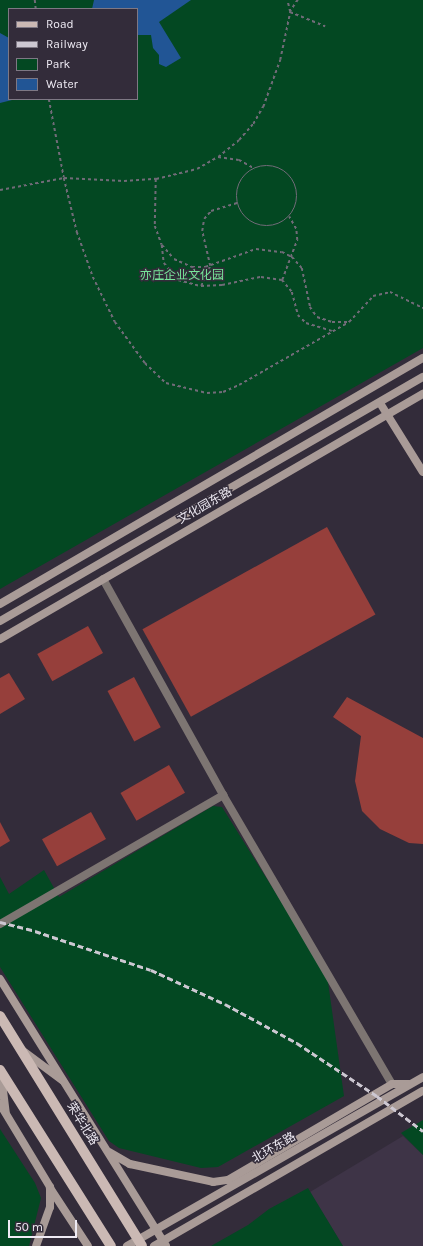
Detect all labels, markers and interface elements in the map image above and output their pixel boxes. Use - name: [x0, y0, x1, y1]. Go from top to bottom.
- legend: [8, 8, 138, 100]
- text: Road: [46, 17, 74, 31]
- text: Railway: [46, 37, 88, 51]
- text: Park: [46, 57, 70, 71]
- text: Water: [46, 77, 78, 91]
- park label: 亦庄企业文化园: [140, 269, 224, 283]
- street label: 文化园东路: [175, 485, 235, 527]
- street label: 荣华北路: [63, 1100, 101, 1148]
- street label: 北环东路: [250, 1130, 298, 1166]
- scale bar: [10, 1212, 79, 1238]
- text: 50 m: [15, 1220, 43, 1234]

